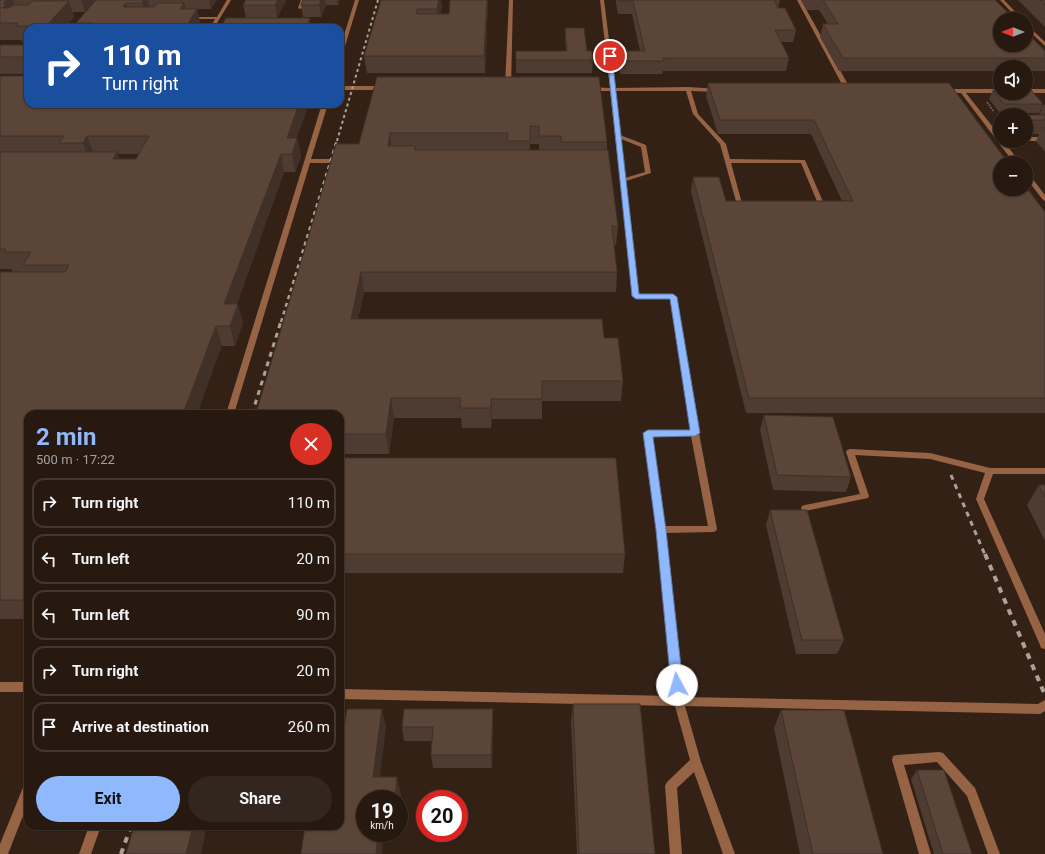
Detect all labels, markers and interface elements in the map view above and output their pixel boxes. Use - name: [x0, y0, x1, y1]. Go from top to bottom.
- north arrow: [993, 12, 1033, 52]
- map controls: [993, 12, 1033, 196]
- text: 110 m: [102, 39, 181, 72]
- pin: [593, 39, 627, 73]
- icon: right: [36, 40, 88, 92]
- icon: arrive: [599, 45, 621, 67]
- button: sound: [993, 60, 1033, 100]
- text: Turn right: [102, 73, 179, 94]
- button: +: [993, 108, 1033, 148]
- button: −: [993, 156, 1033, 196]
- text: 2 min: [36, 423, 96, 451]
- button: close: [290, 423, 332, 465]
- text: 500 m · 17:22: [36, 452, 115, 467]
- icon: right: [38, 492, 60, 514]
- text: Turn right: [72, 494, 138, 512]
- text: 110 m: [288, 494, 330, 512]
- icon: left: [38, 548, 60, 570]
- text: Turn left: [72, 550, 129, 568]
- text: 20 m: [296, 550, 330, 568]
- icon: left: [38, 604, 60, 626]
- text: Turn left: [72, 606, 129, 624]
- text: 90 m: [296, 606, 330, 624]
- icon: right: [38, 660, 60, 682]
- text: Turn right: [72, 662, 138, 680]
- text: 20 m: [296, 662, 330, 680]
- position arrow: [656, 664, 698, 706]
- icon: arrive: [38, 716, 60, 738]
- text: Arrive at destination: [72, 718, 209, 736]
- text: 260 m: [288, 718, 330, 736]
- button: Exit: [36, 776, 180, 822]
- button: Share: [188, 776, 332, 822]
- speed limit sign: 20: [416, 790, 468, 842]
- text: 19: [371, 799, 393, 823]
- text: km/h: [370, 820, 394, 831]

